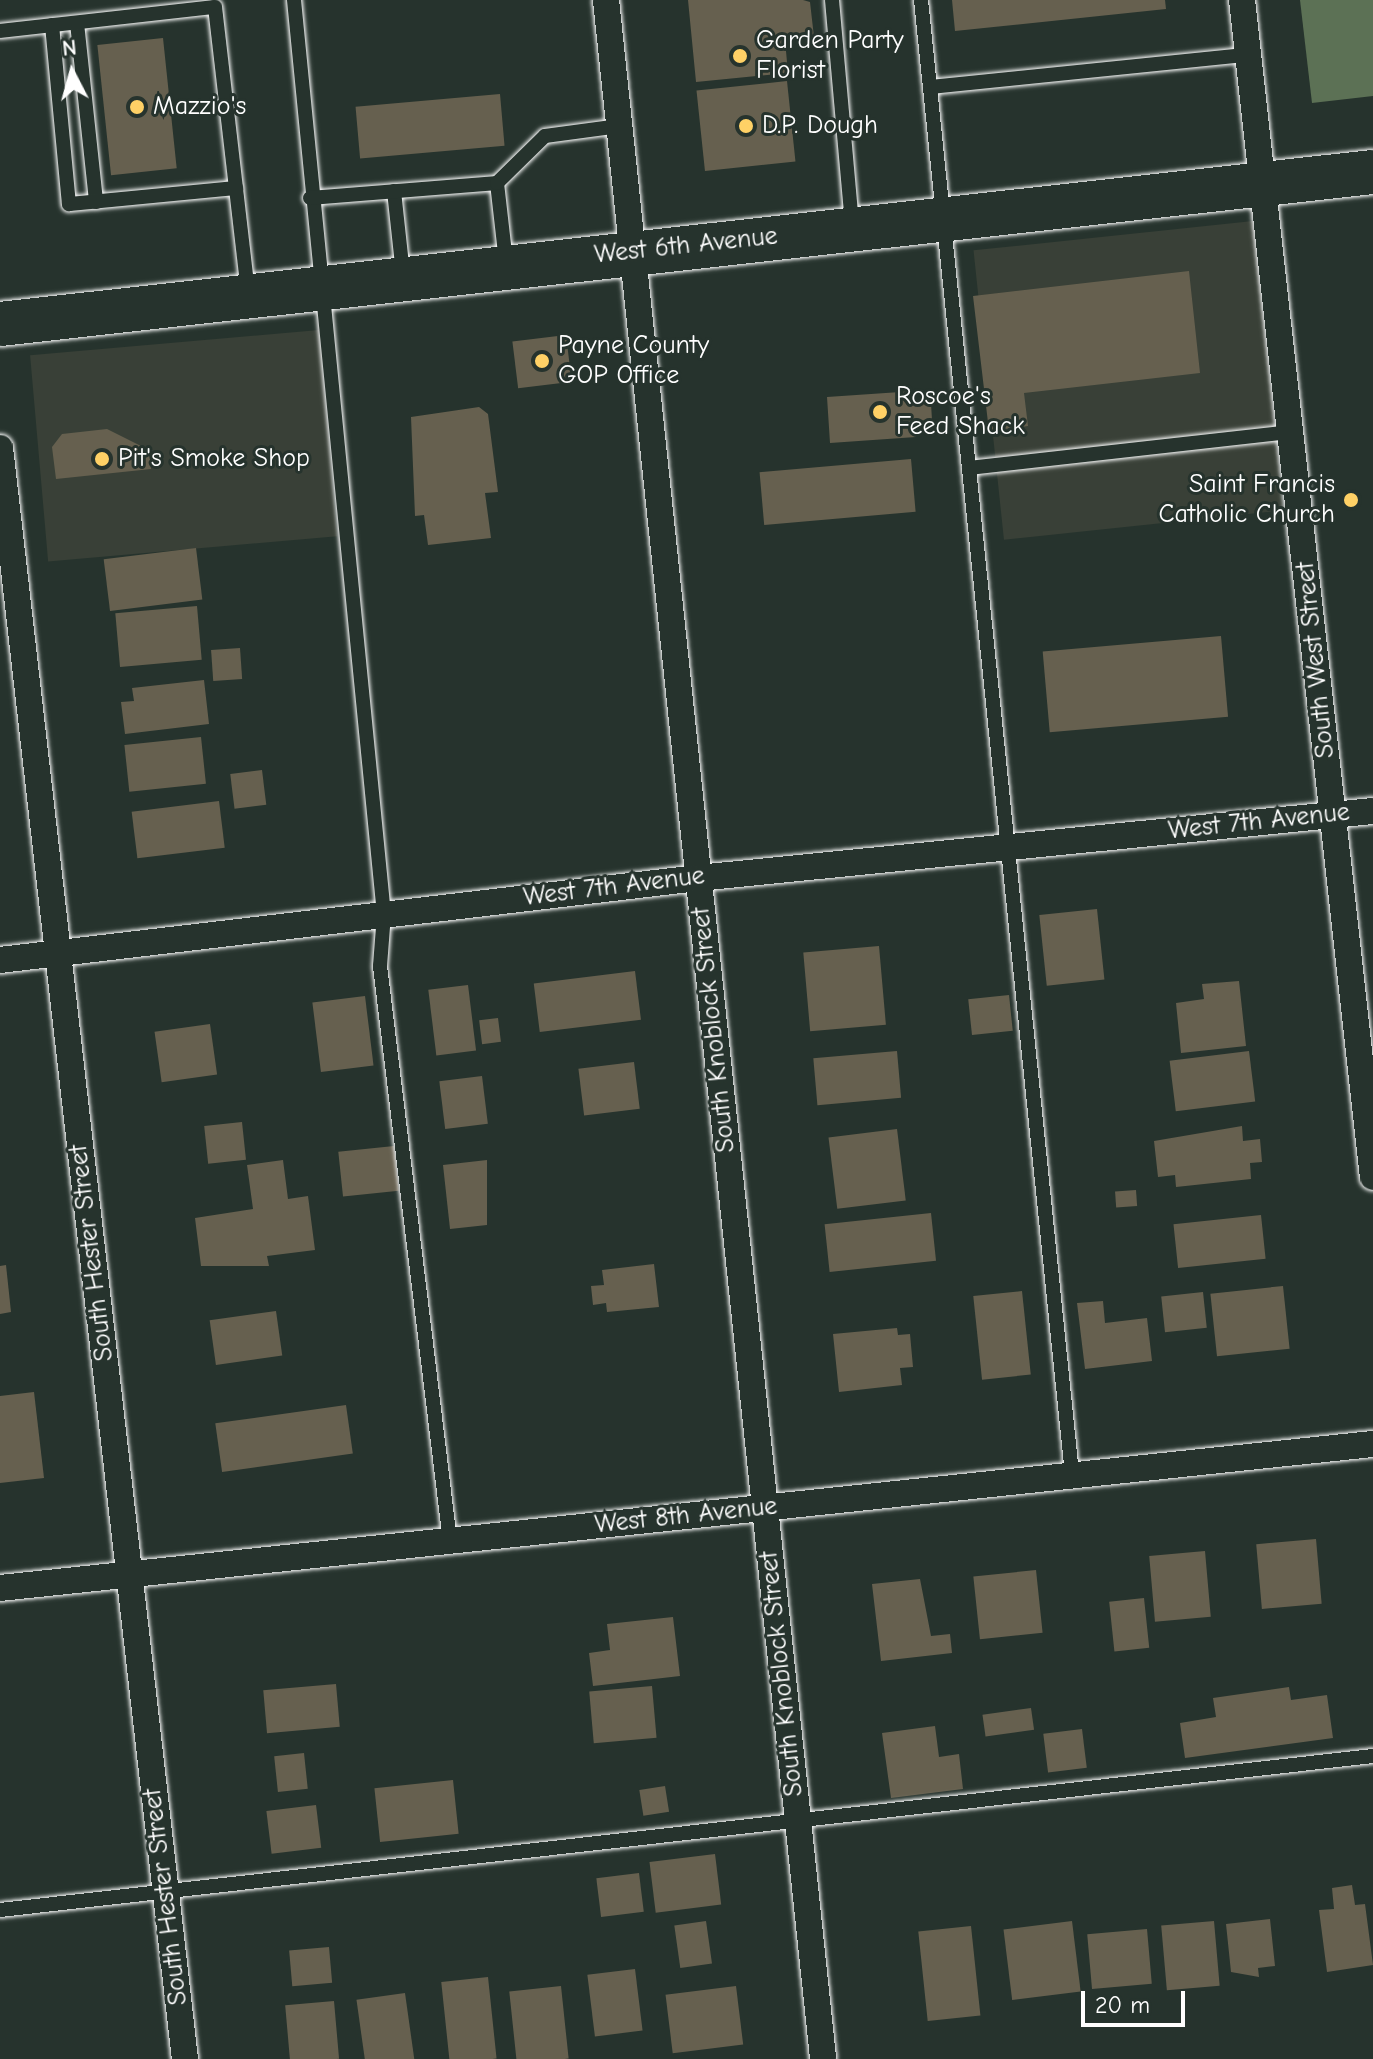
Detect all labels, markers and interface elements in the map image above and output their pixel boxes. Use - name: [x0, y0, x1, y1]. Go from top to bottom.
- place label: Garden Party Florist: [756, 25, 904, 86]
- north arrow: [32, 32, 112, 112]
- text: N: [61, 34, 78, 62]
- marker: Garden Party Florist: [731, 47, 749, 65]
- place label: Mazzio's: [153, 91, 246, 123]
- marker: Mazzio's: [128, 98, 146, 116]
- place label: D.P. Dough: [762, 110, 878, 142]
- marker: D.P. Dough: [737, 117, 755, 135]
- street label: West 6th Avenue: [593, 221, 779, 271]
- place label: Payne County GOP Office: [558, 330, 709, 392]
- marker: Payne County GOP Office: [533, 352, 551, 370]
- place label: Roscoe's Feed Shack: [896, 381, 1025, 442]
- marker: Roscoe's Feed Shack: [871, 403, 889, 421]
- place label: Pit's Smoke Shop: [118, 443, 310, 475]
- marker: Pit's Smoke Shop: [93, 450, 111, 468]
- place label: Saint Francis Catholic Church: [1158, 469, 1335, 530]
- marker: Saint Francis Catholic Church: [1342, 491, 1360, 509]
- street label: South West Street: [1290, 560, 1342, 760]
- street label: West 7th Avenue: [1167, 797, 1351, 847]
- street label: West 7th Avenue: [522, 860, 706, 914]
- street label: South Knoblock Street: [686, 906, 742, 1154]
- street label: South Hester Street: [63, 1143, 121, 1363]
- street label: West 8th Avenue: [593, 1491, 779, 1541]
- street label: South Knoblock Street: [754, 1550, 810, 1798]
- street label: South Hester Street: [137, 1787, 195, 2007]
- scale bar: [1085, 1975, 1189, 2025]
- text: 20 m: [1095, 1991, 1150, 2019]

